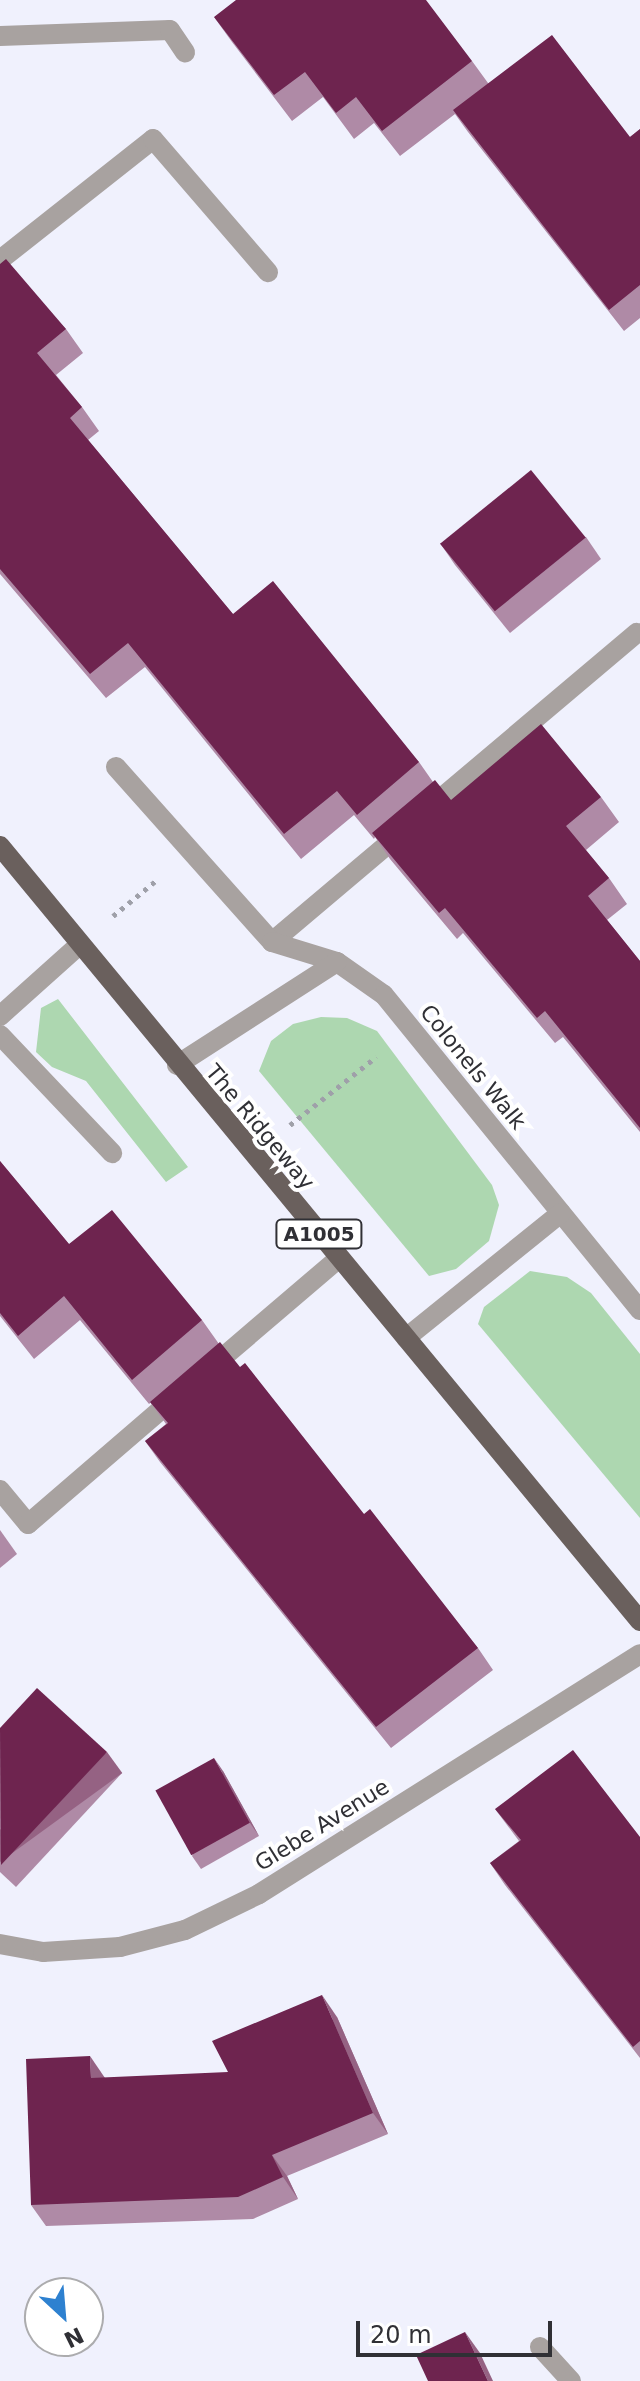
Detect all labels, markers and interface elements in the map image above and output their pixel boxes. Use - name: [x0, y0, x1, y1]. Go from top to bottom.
- street label: Colonels Walk: [415, 999, 531, 1135]
- street label: The Ridgeway: [200, 1059, 320, 1195]
- road number: A1005: [275, 1218, 363, 1250]
- street label: Glebe Avenue: [250, 1773, 394, 1877]
- north arrow: [24, 2277, 104, 2357]
- scale bar: [360, 2305, 556, 2355]
- text: 20 m: [370, 2321, 432, 2349]
- text: N: [60, 2322, 88, 2352]

